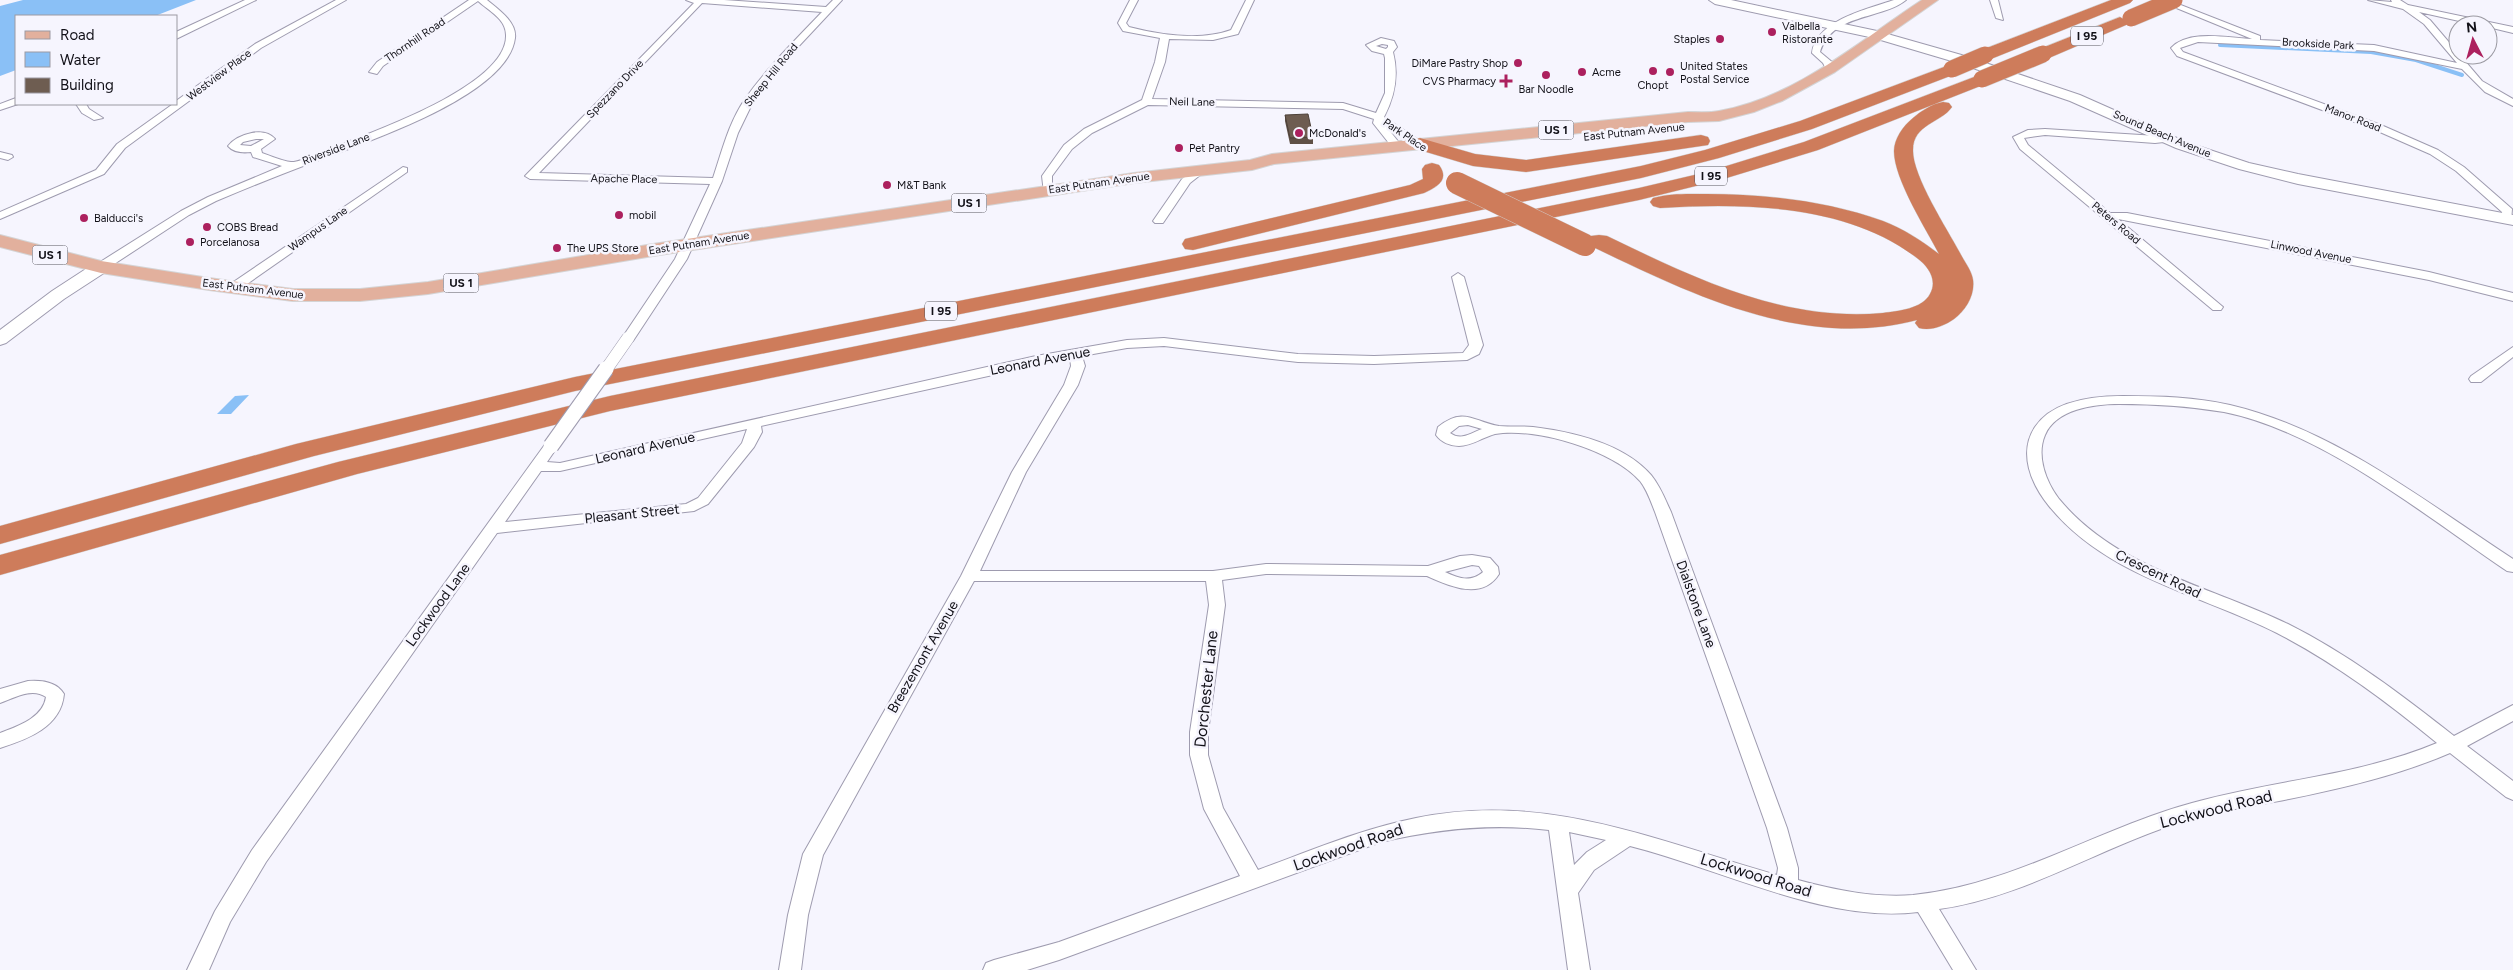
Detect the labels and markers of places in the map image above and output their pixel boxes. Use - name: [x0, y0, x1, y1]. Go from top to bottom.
- place label: Valbella Ristorante: [1782, 20, 1833, 46]
- marker: Valbella Ristorante: [1766, 26, 1778, 38]
- place label: Staples: [1673, 33, 1710, 46]
- marker: Staples: [1714, 33, 1726, 45]
- place label: DiMare Pastry Shop: [1411, 57, 1508, 70]
- marker: DiMare Pastry Shop: [1512, 57, 1524, 69]
- place label: United States Postal Service: [1680, 60, 1749, 86]
- marker: Chopt: [1647, 65, 1659, 77]
- marker: Acme: [1576, 66, 1588, 78]
- place label: Acme: [1592, 66, 1621, 79]
- marker: United States Postal Service: [1664, 66, 1676, 78]
- marker: Bar Noodle: [1540, 69, 1552, 81]
- place label: CVS Pharmacy: [1423, 75, 1496, 88]
- marker: CVS Pharmacy: [1500, 75, 1512, 87]
- place label: Chopt: [1637, 79, 1669, 92]
- place label: Bar Noodle: [1519, 83, 1573, 96]
- marker: McDonald's: [1293, 127, 1305, 139]
- place label: McDonald's: [1309, 127, 1366, 140]
- marker: Pet Pantry: [1173, 142, 1185, 154]
- place label: Pet Pantry: [1189, 142, 1240, 155]
- marker: M&T Bank: [881, 179, 893, 191]
- place label: M&T Bank: [897, 179, 947, 192]
- marker: mobil: [613, 209, 625, 221]
- place label: mobil: [629, 209, 656, 222]
- marker: Balducci's: [78, 212, 90, 224]
- place label: Balducci's: [94, 212, 143, 225]
- marker: COBS Bread: [201, 221, 213, 233]
- place label: COBS Bread: [217, 221, 278, 234]
- marker: Porcelanosa: [184, 236, 196, 248]
- place label: Porcelanosa: [200, 236, 260, 249]
- marker: The UPS Store: [551, 242, 563, 254]
- place label: The UPS Store: [567, 242, 639, 255]

